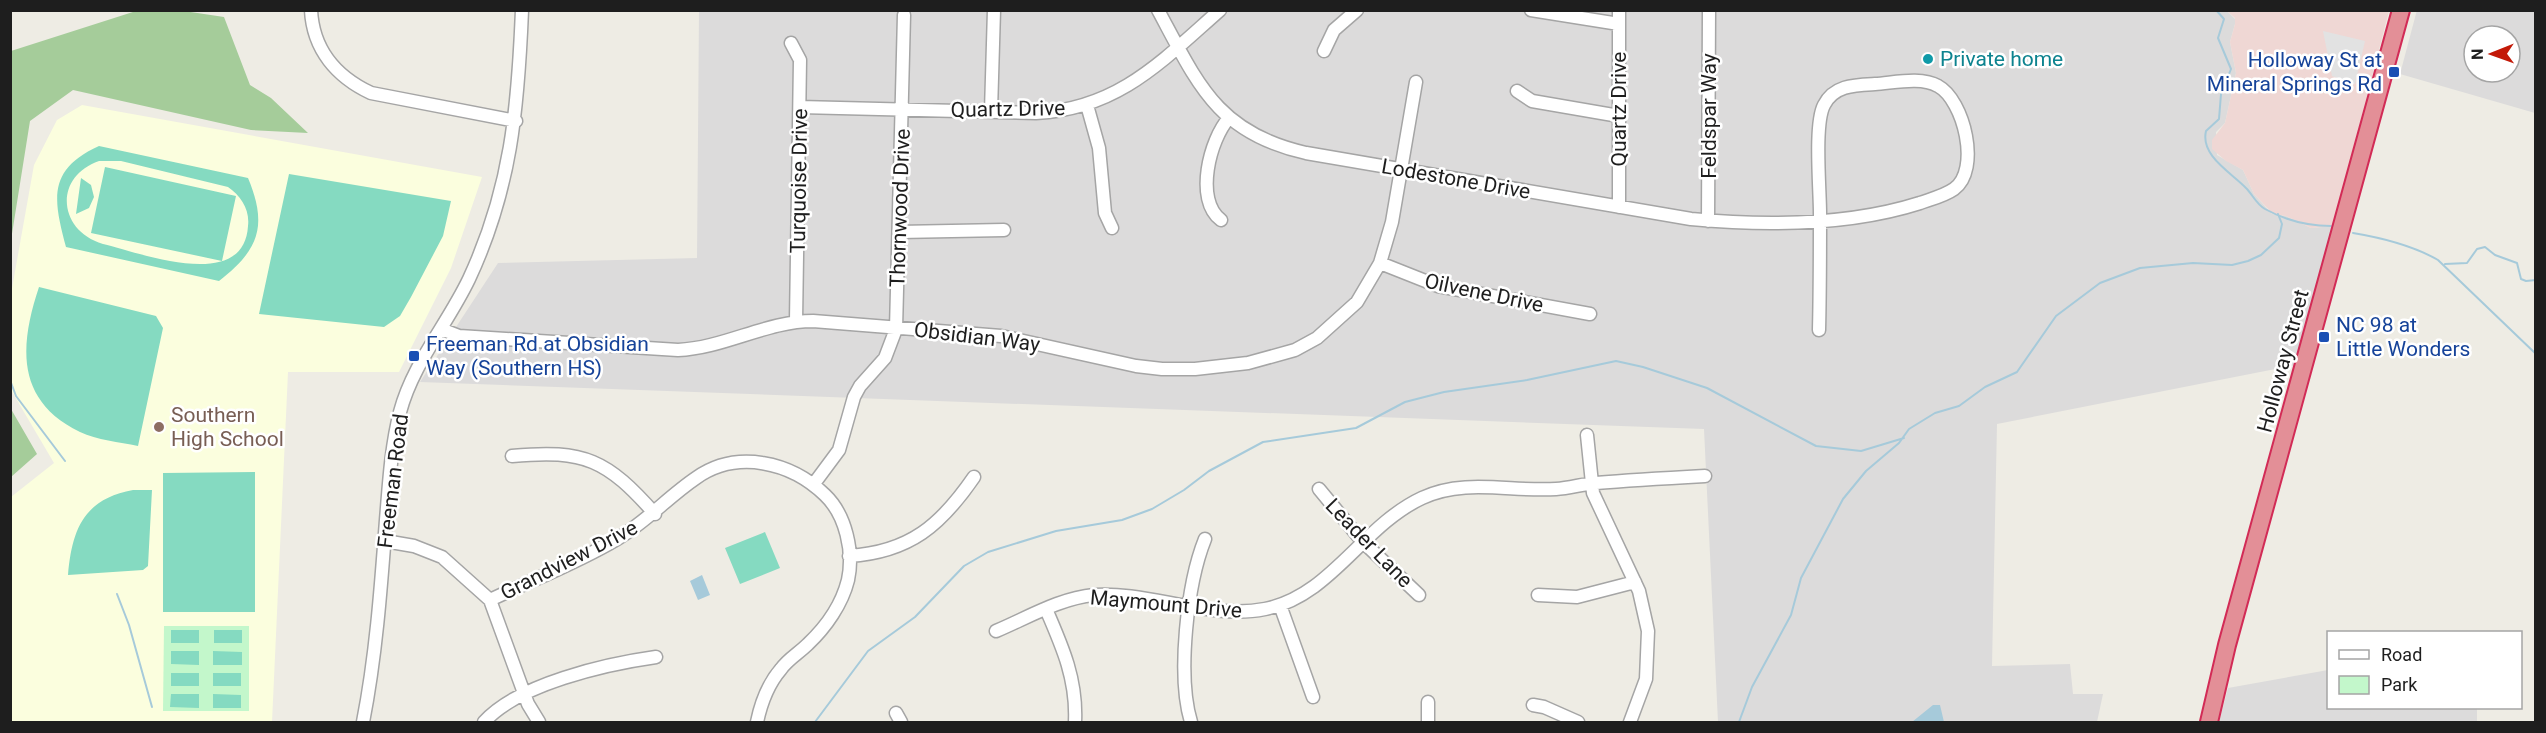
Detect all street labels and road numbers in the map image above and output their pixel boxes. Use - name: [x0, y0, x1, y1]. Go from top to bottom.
- street label: Quartz Drive: [1607, 52, 1631, 166]
- street label: Feldspar Way: [1697, 53, 1721, 179]
- street label: Quartz Drive: [950, 96, 1066, 122]
- street label: Turquoise Drive: [786, 108, 812, 254]
- street label: Thornwood Drive: [885, 128, 915, 288]
- street label: Lodestone Drive: [1380, 154, 1532, 204]
- street label: Oilvene Drive: [1422, 269, 1546, 317]
- street label: Holloway Street: [2252, 287, 2314, 435]
- street label: Obsidian Way: [913, 317, 1041, 357]
- street label: Freeman Road: [373, 412, 413, 550]
- street label: Leader Lane: [1321, 493, 1417, 593]
- street label: Grandview Drive: [497, 515, 641, 605]
- street label: Maymount Drive: [1089, 585, 1243, 623]

